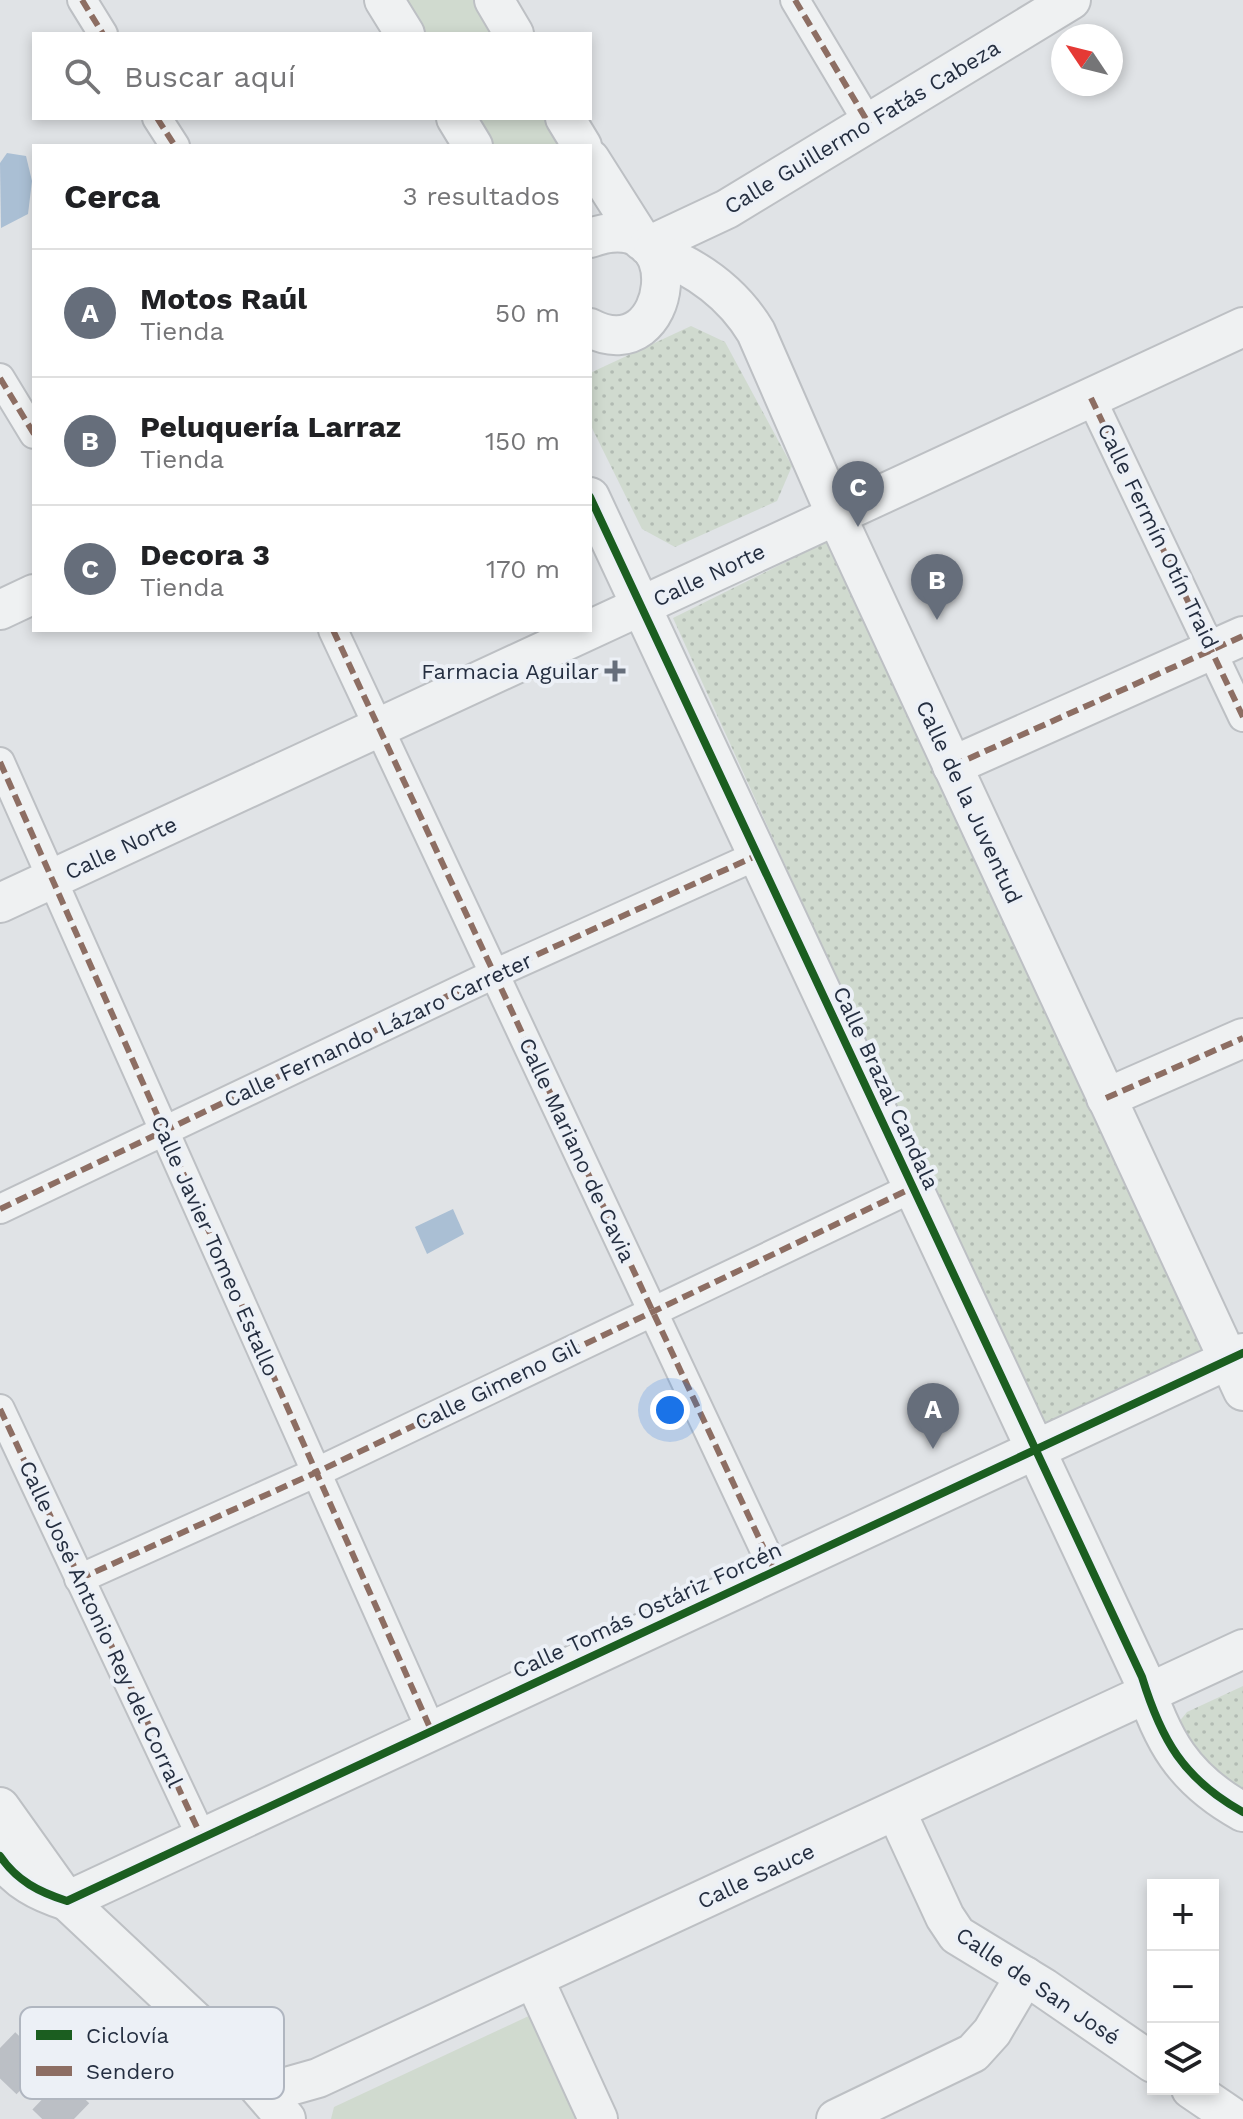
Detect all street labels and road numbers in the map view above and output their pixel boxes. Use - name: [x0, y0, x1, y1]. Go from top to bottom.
- street label: Calle Guillermo Fatás Cabeza: [720, 35, 1004, 219]
- street label: Calle Fermín Otín Traid: [1092, 419, 1224, 653]
- street label: Calle Norte: [649, 538, 769, 612]
- street label: Calle de la Juventud: [911, 697, 1027, 907]
- street label: Calle Norte: [61, 811, 181, 885]
- street label: Calle Fernando Lázaro Carreter: [220, 947, 536, 1113]
- street label: Calle Brazal Candala: [828, 983, 944, 1193]
- street label: Calle Mariano de Cavia: [514, 1034, 640, 1266]
- street label: Calle Javier Tomeo Estallo: [146, 1112, 284, 1380]
- street label: Calle Gimeno Gil: [411, 1334, 583, 1436]
- street label: Calle José Antonio Rey del Corral: [14, 1457, 188, 1791]
- street label: Calle Tomás Ostáriz Forcén: [509, 1537, 785, 1683]
- street label: Calle Sauce: [694, 1838, 818, 1914]
- street label: Calle de San José: [951, 1922, 1125, 2050]

